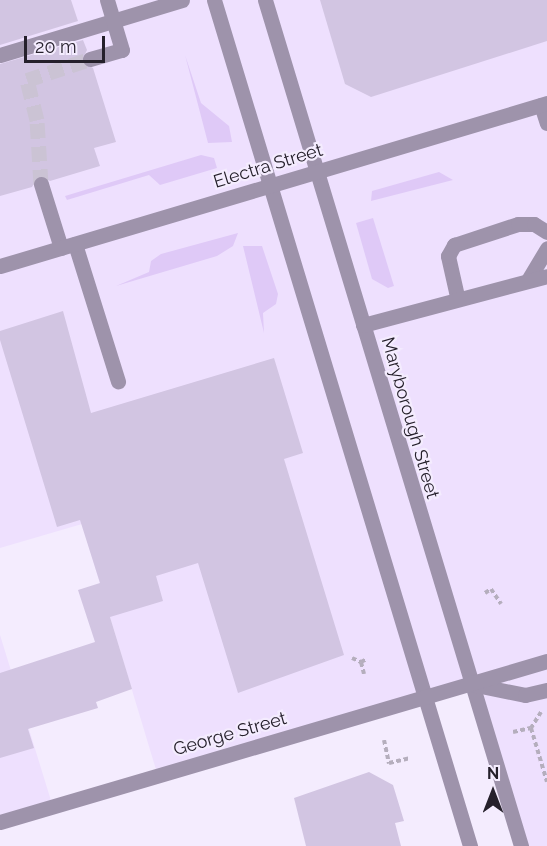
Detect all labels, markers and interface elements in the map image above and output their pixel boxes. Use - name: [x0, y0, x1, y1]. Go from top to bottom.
- scale bar: [27, 24, 108, 62]
- text: 20 m: [35, 36, 77, 57]
- street label: Electra Street: [211, 139, 325, 193]
- street label: Maryborough Street: [377, 335, 443, 501]
- street label: George Street: [171, 708, 289, 760]
- north arrow: [463, 762, 523, 822]
- text: N: [487, 764, 499, 783]

